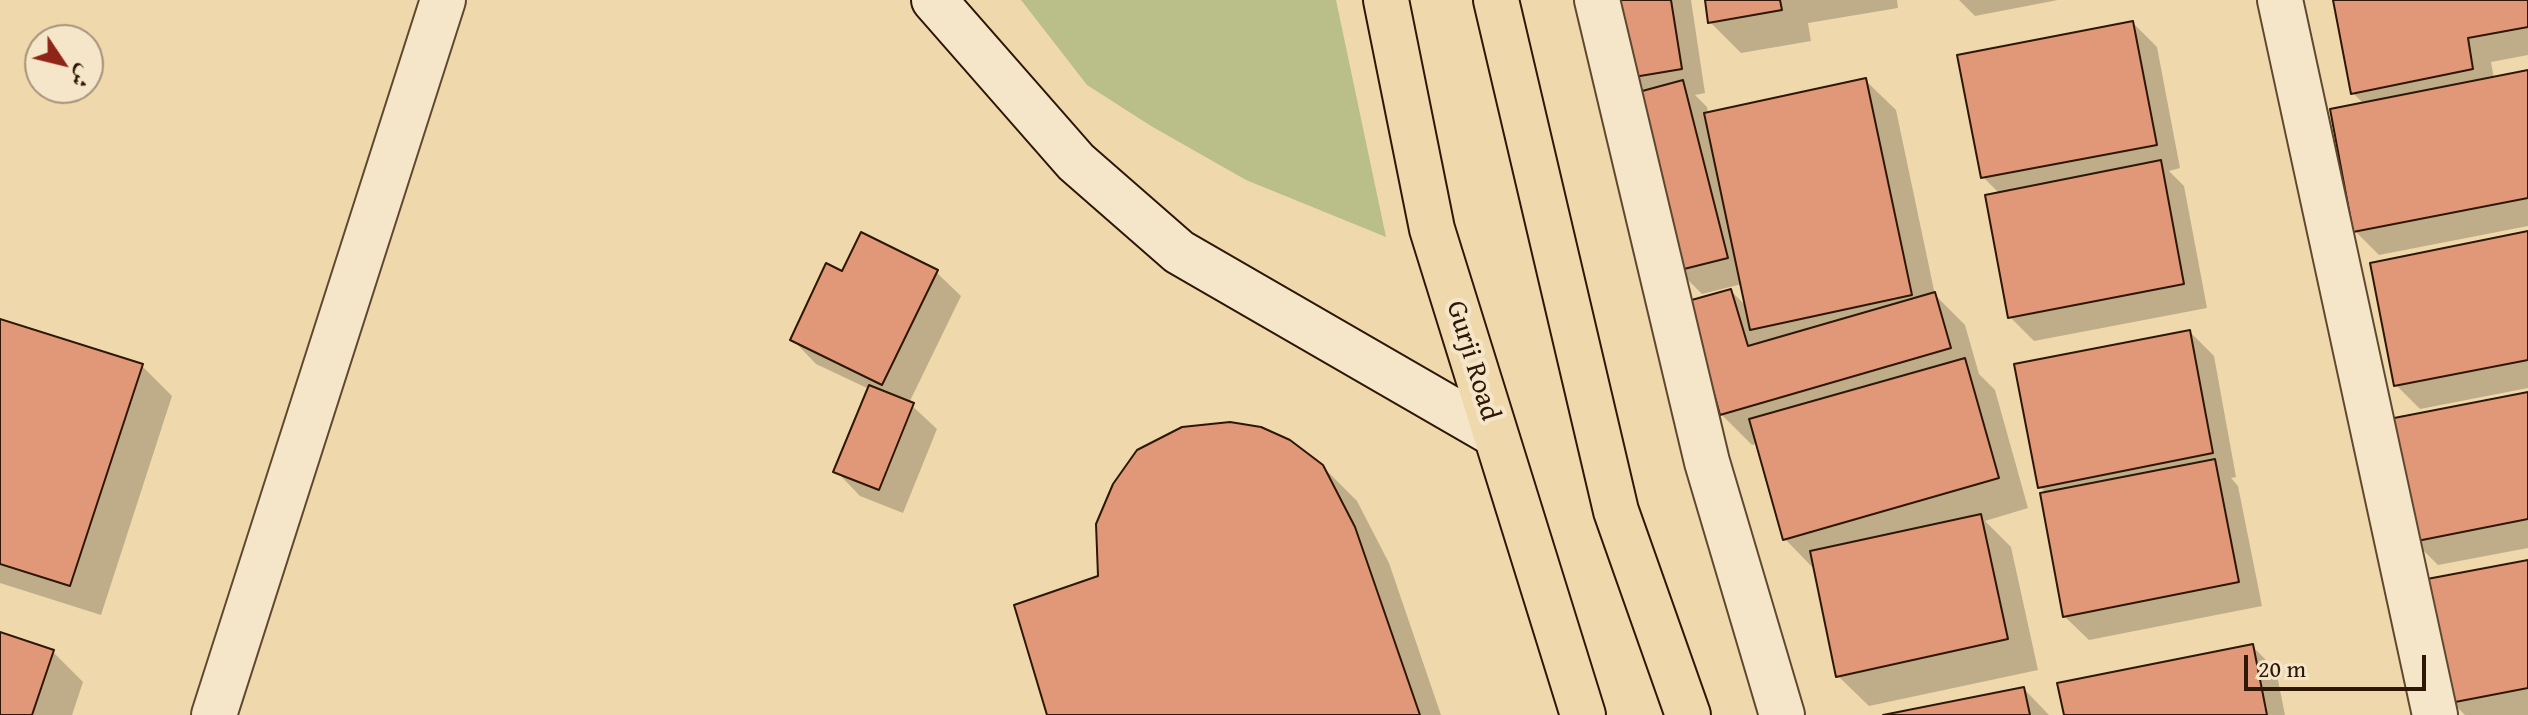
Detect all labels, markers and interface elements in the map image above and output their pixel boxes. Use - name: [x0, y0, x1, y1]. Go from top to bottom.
- north arrow: [24, 24, 104, 104]
- text: ش: [63, 58, 101, 95]
- street label: Gurji Road: [1438, 297, 1506, 425]
- scale bar: [2248, 639, 2430, 689]
- text: 20 m: [2258, 651, 2306, 686]

